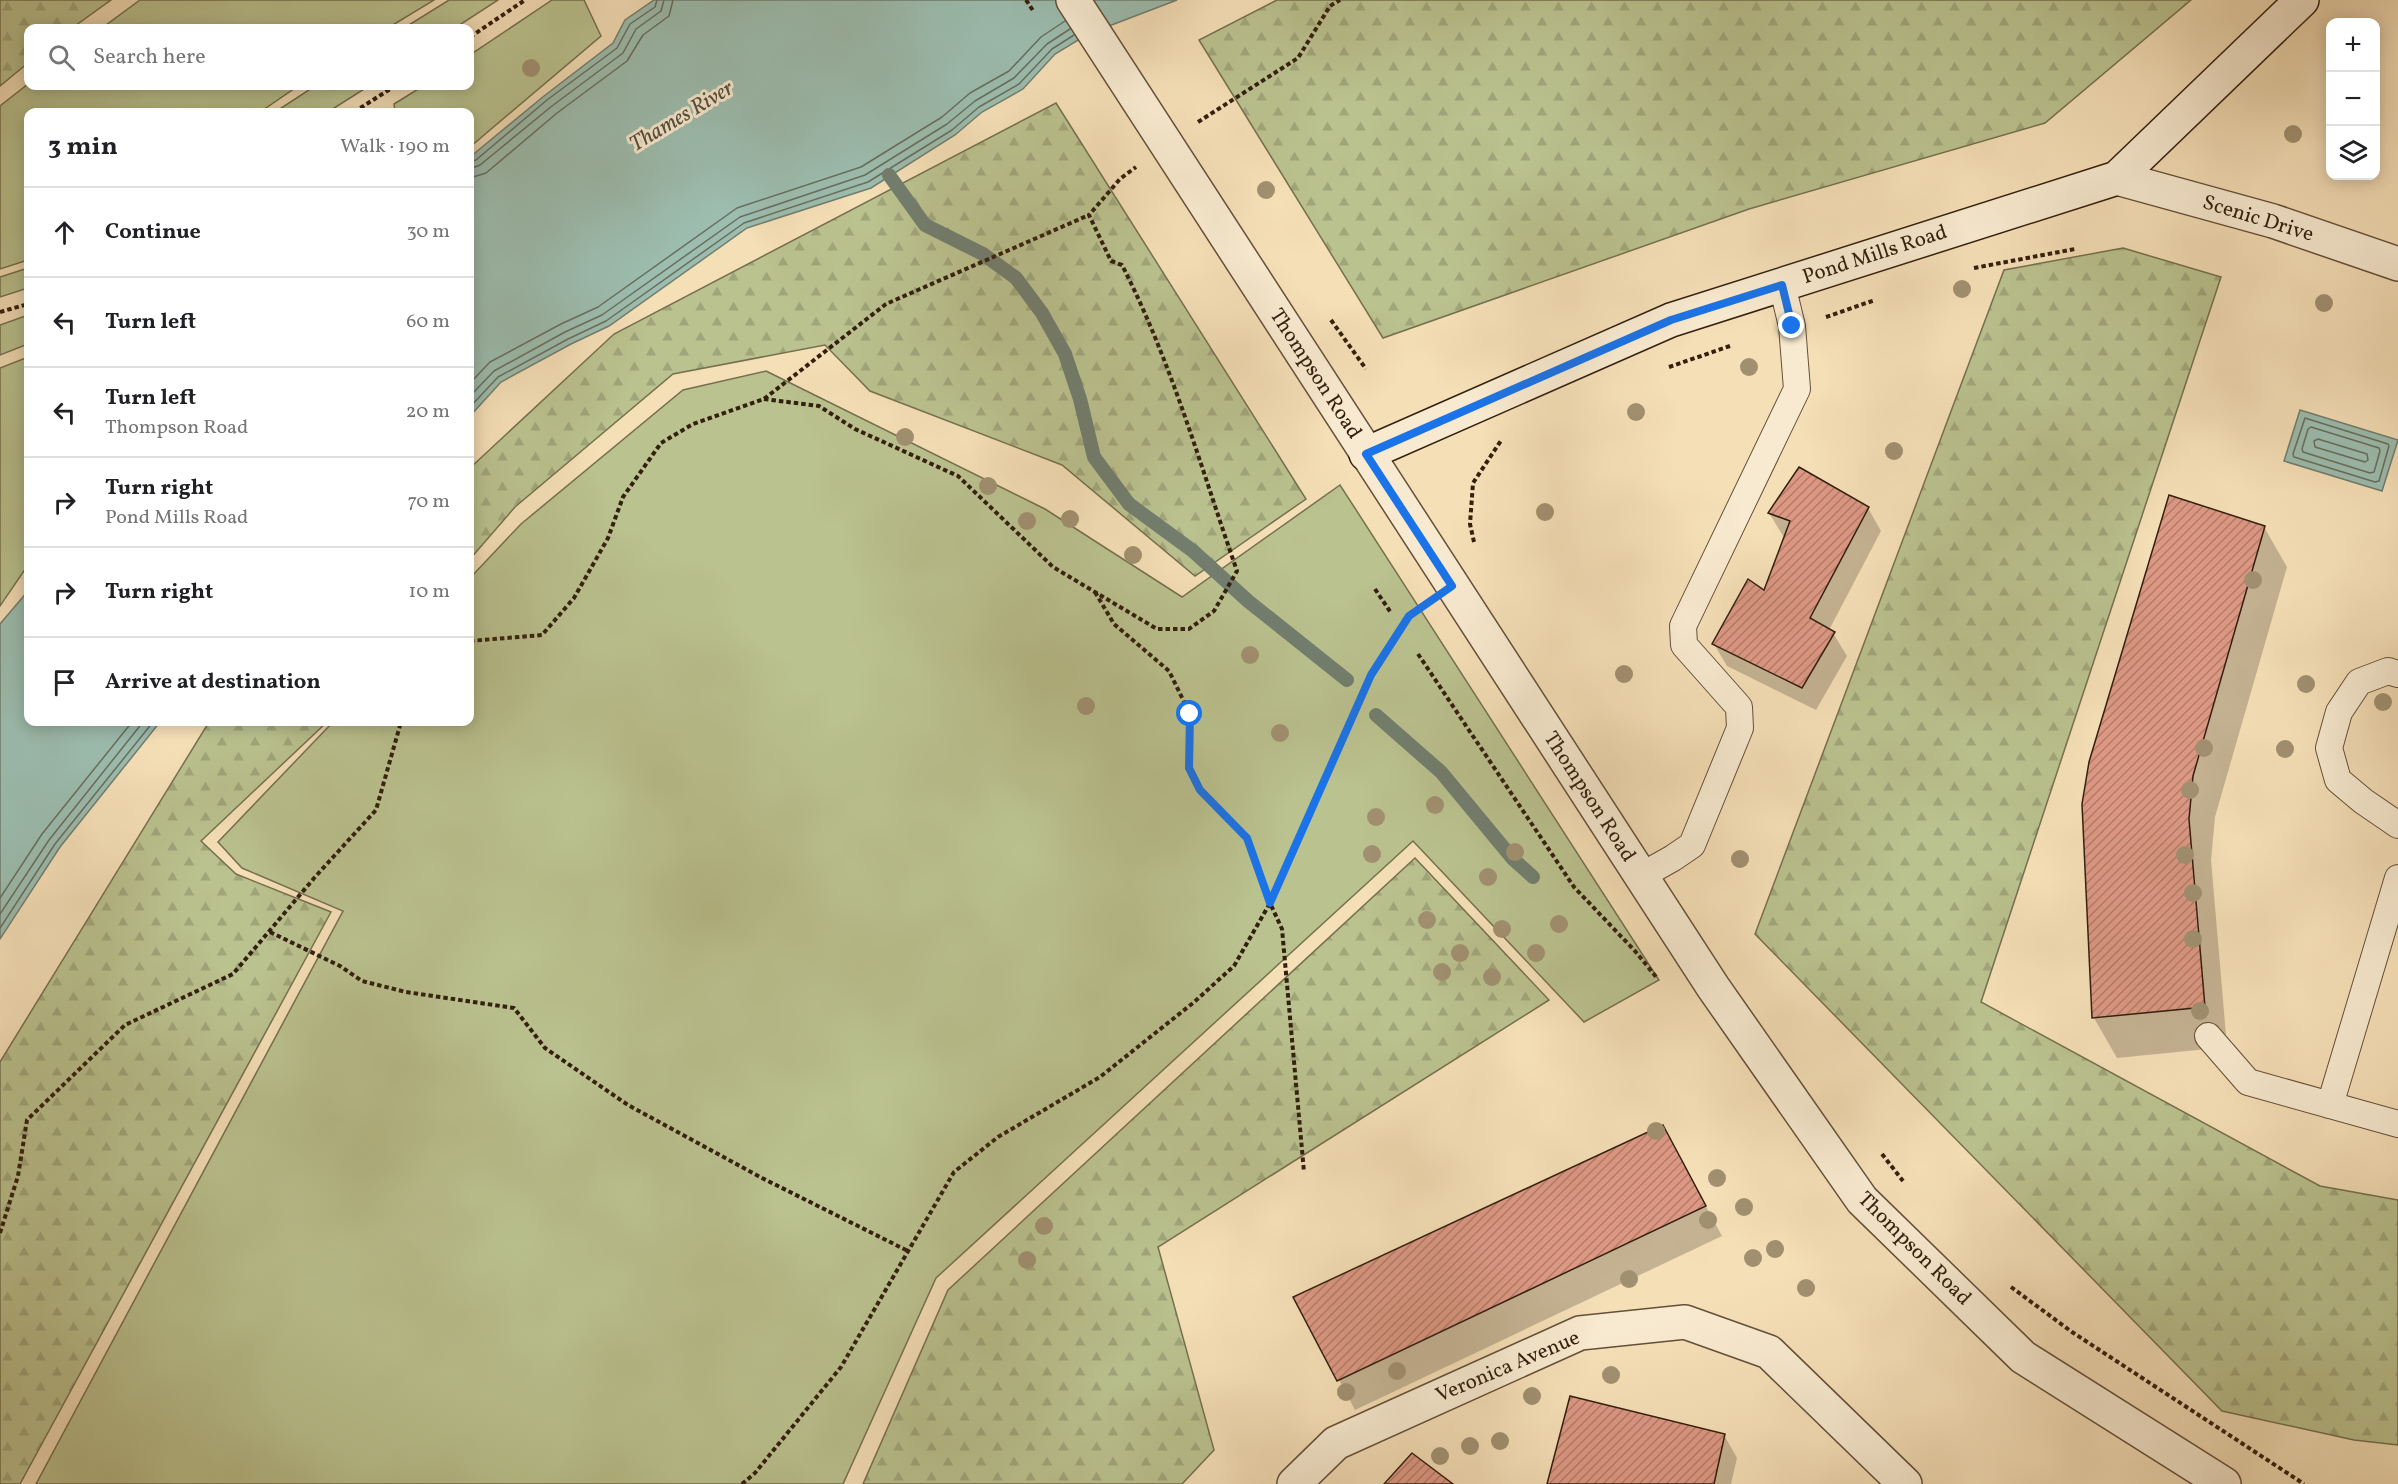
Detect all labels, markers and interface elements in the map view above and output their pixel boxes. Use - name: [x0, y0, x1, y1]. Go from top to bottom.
- map controls: [2326, 18, 2380, 180]
- button: +: [2326, 18, 2380, 72]
- search box: [24, 24, 474, 90]
- icon: search: [45, 41, 78, 74]
- text: Search here: [93, 42, 206, 73]
- button: −: [2326, 72, 2380, 126]
- water label: Thames River: [624, 73, 741, 160]
- button: layers: [2326, 126, 2380, 180]
- text: 3 min: [48, 129, 118, 165]
- text: Walk · 190 m: [340, 133, 450, 161]
- street label: Scenic Drive: [2199, 188, 2317, 250]
- icon: ahead: [48, 216, 81, 249]
- text: Continue: [105, 217, 201, 248]
- text: 30 m: [406, 218, 450, 246]
- street label: Pond Mills Road: [1799, 218, 1951, 292]
- street label: Thompson Road: [1262, 303, 1368, 445]
- icon: left: [48, 306, 81, 339]
- text: Turn left: [105, 307, 196, 338]
- text: 60 m: [406, 308, 450, 336]
- route end: [1778, 312, 1804, 338]
- text: Turn left: [105, 383, 196, 414]
- icon: left: [48, 396, 81, 429]
- text: 20 m: [406, 398, 450, 426]
- text: Thompson Road: [105, 414, 248, 442]
- text: Turn right: [105, 473, 213, 504]
- icon: right: [48, 486, 81, 519]
- text: 70 m: [407, 488, 450, 516]
- text: Pond Mills Road: [105, 504, 248, 532]
- icon: right: [48, 576, 81, 609]
- text: Turn right: [105, 577, 213, 608]
- text: 10 m: [409, 578, 450, 606]
- icon: arrive: [48, 666, 81, 699]
- text: Arrive at destination: [105, 667, 321, 698]
- route start: [1176, 700, 1202, 726]
- street label: Thompson Road: [1536, 726, 1642, 868]
- street label: Thompson Road: [1851, 1186, 1977, 1312]
- street label: Veronica Avenue: [1431, 1324, 1585, 1410]

